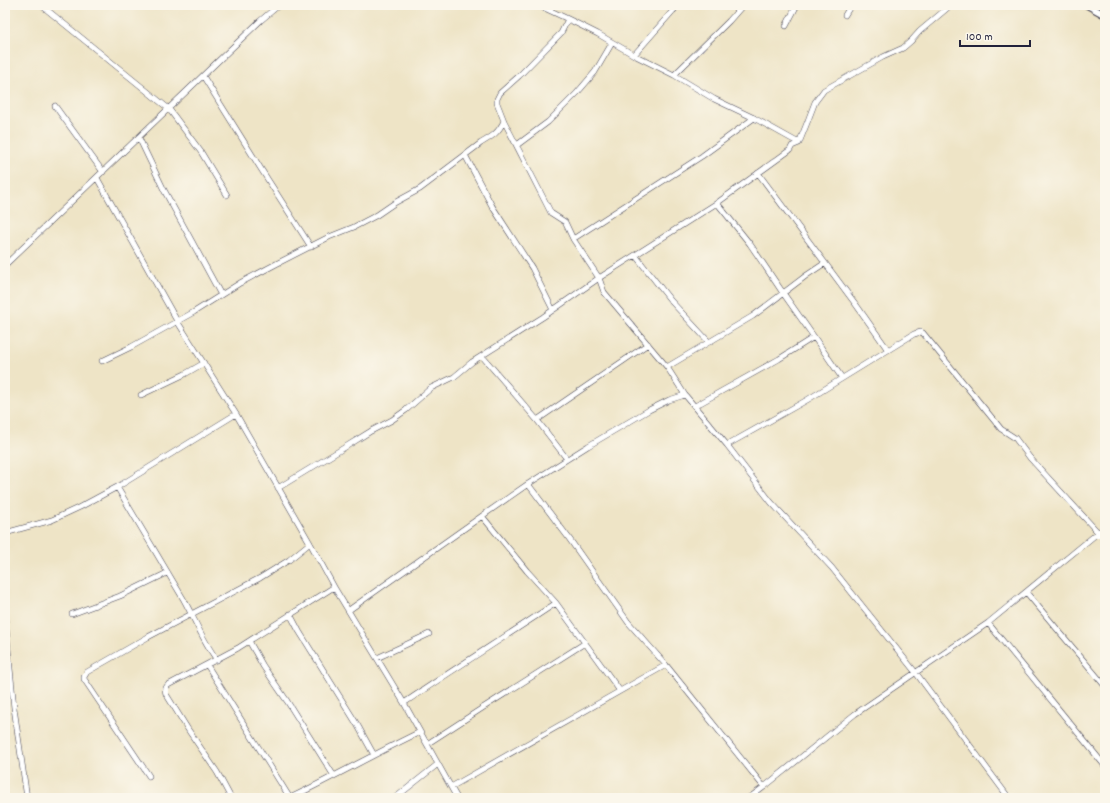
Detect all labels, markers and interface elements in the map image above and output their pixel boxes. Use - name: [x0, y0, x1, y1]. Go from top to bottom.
- scale bar: [960, 22, 1030, 48]
- text: 100 m: [966, 29, 993, 46]

